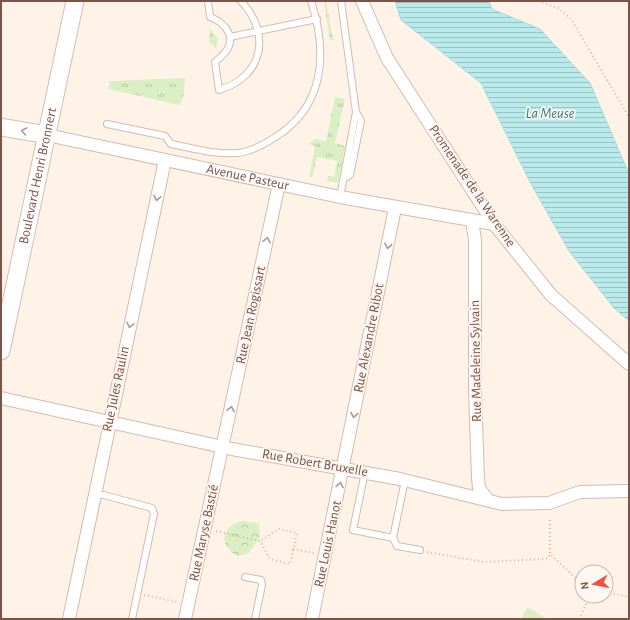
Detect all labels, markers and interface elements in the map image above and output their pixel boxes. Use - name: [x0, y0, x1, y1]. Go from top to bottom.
- street label: Boulevard Henri Bronnert: [17, 106, 59, 245]
- water label: La Meuse: [526, 106, 575, 121]
- street label: Promenade de la Warenne: [426, 123, 518, 249]
- one-way arrow: [21, 127, 27, 136]
- street label: Avenue Pasteur: [205, 162, 291, 193]
- one-way arrow: [153, 195, 161, 201]
- one-way arrow: [262, 237, 270, 244]
- one-way arrow: [384, 243, 392, 249]
- street label: Rue Jean Rogissart: [234, 264, 268, 365]
- street label: Rue Alexandre Ribot: [352, 282, 387, 394]
- street label: Rue Madeleine Sylvain: [468, 300, 484, 422]
- one-way arrow: [126, 322, 134, 329]
- street label: Rue Jules Raulin: [100, 345, 132, 433]
- one-way arrow: [226, 405, 234, 412]
- one-way arrow: [350, 411, 359, 418]
- street label: Rue Robert Bruxelle: [261, 447, 369, 479]
- one-way arrow: [335, 482, 343, 488]
- street label: Rue Maryse Bastié: [187, 483, 221, 583]
- street label: Rue Louis Hanot: [312, 499, 344, 589]
- north arrow: [574, 564, 614, 604]
- text: N: [579, 581, 591, 590]

